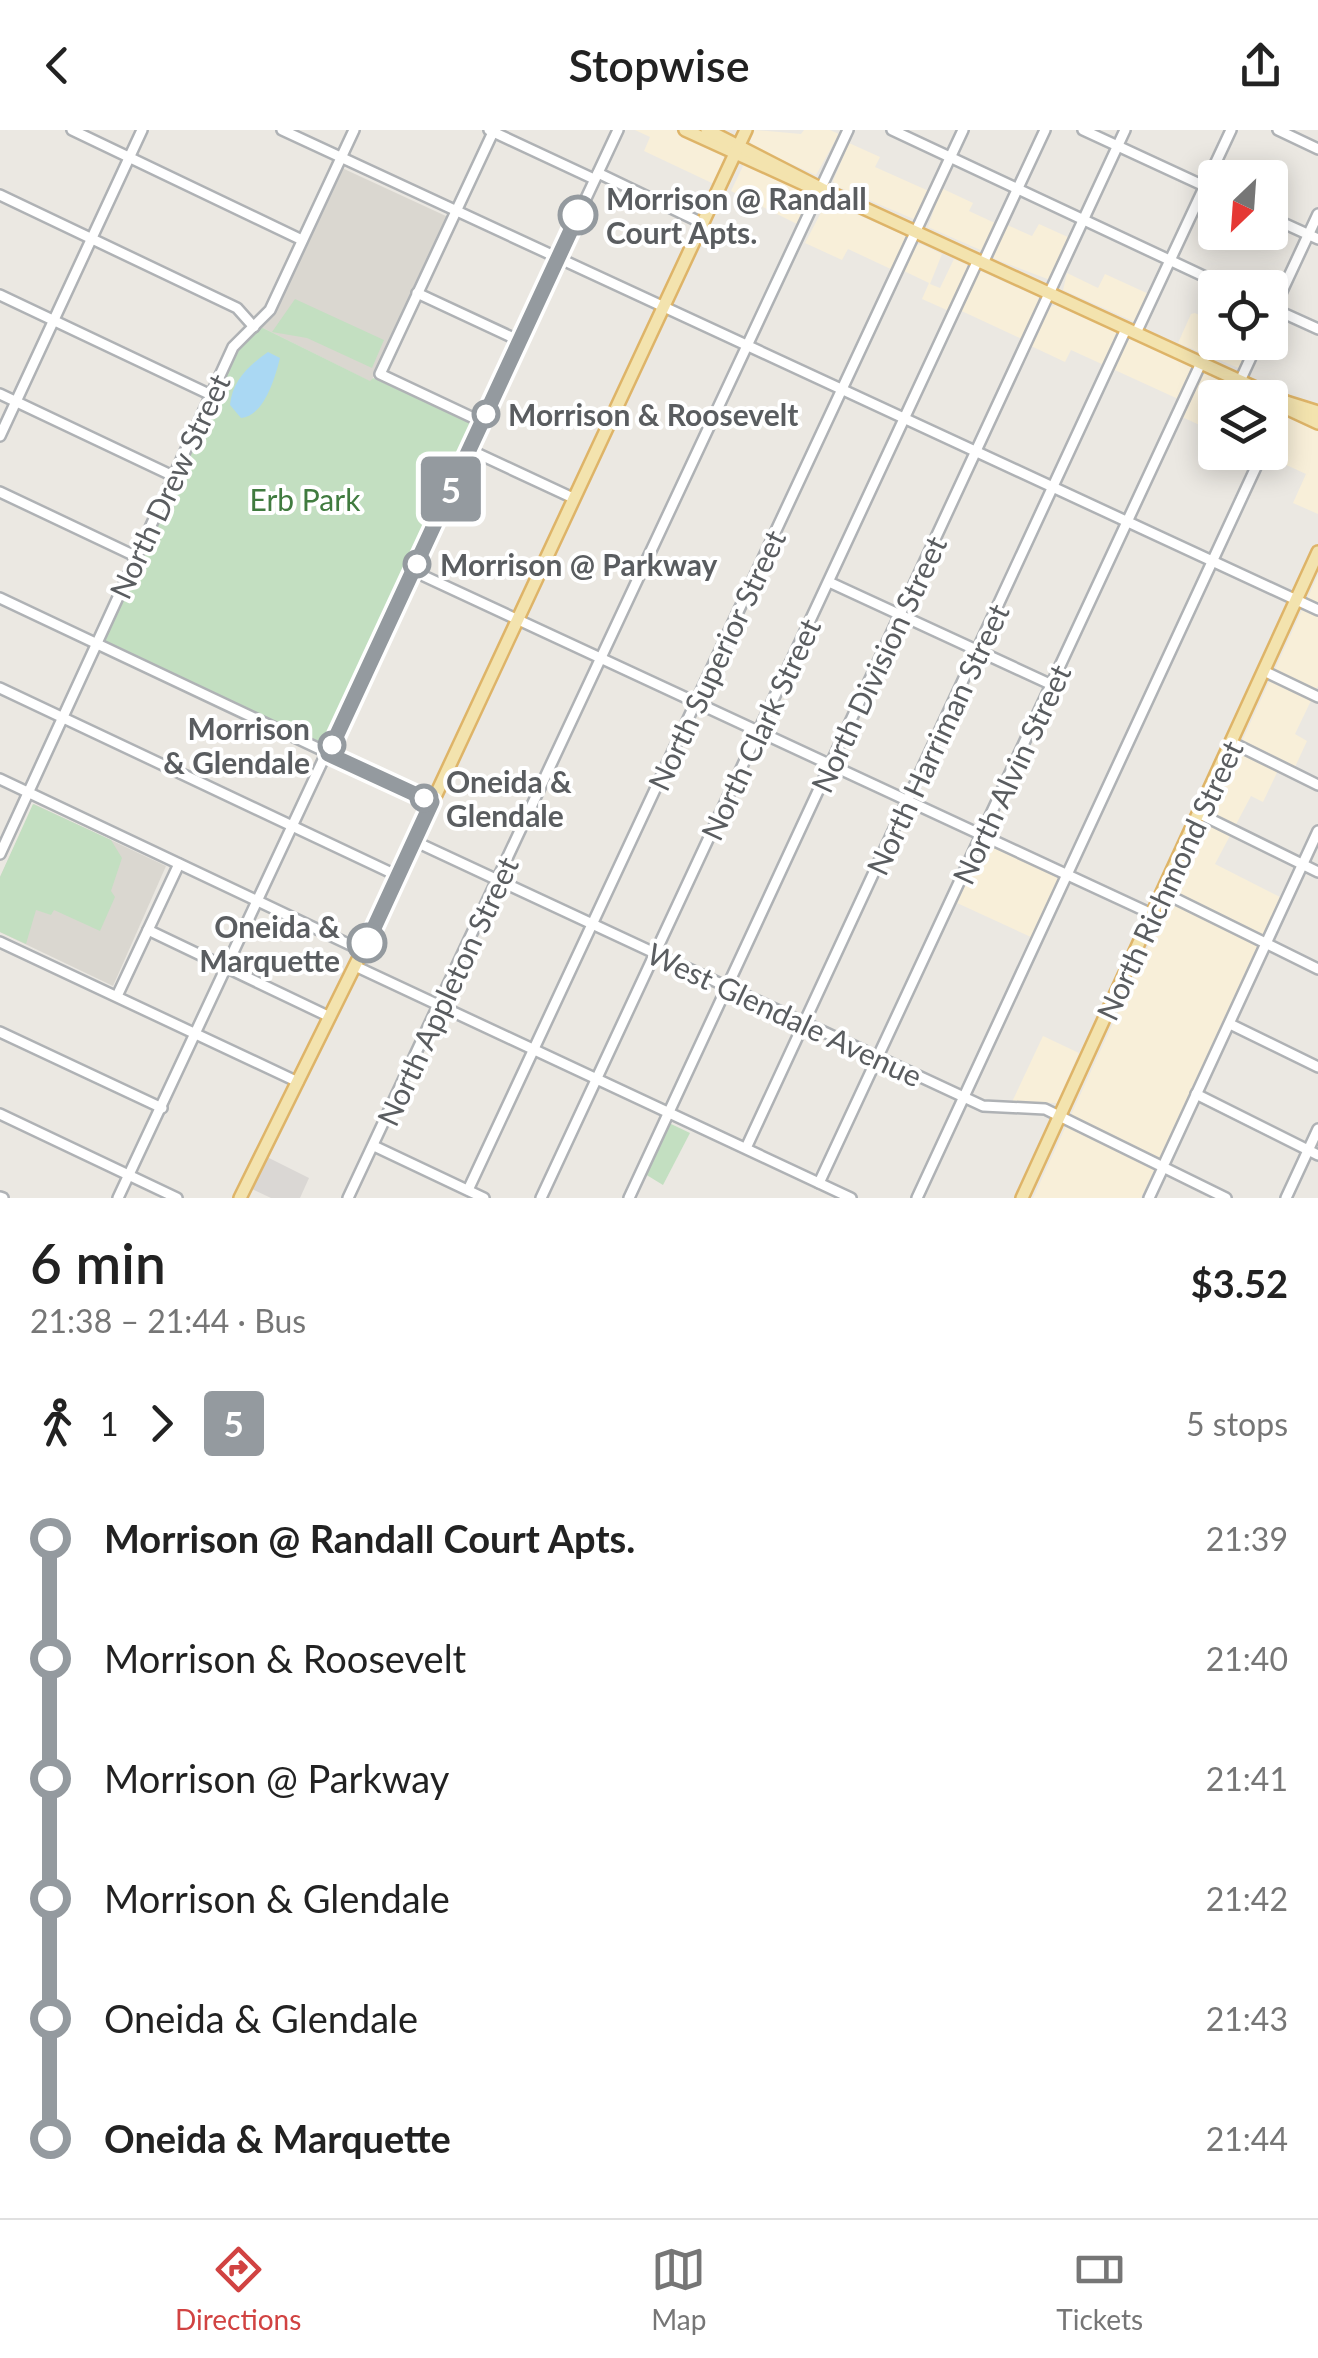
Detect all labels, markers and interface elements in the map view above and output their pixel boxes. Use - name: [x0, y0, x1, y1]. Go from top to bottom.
- icon: back: [30, 38, 85, 93]
- text: Stopwise: [568, 38, 750, 92]
- icon: share: [1233, 38, 1288, 93]
- north arrow: [1198, 160, 1288, 250]
- map controls: [1198, 160, 1288, 470]
- place label: Morrison @ Randall Court Apts.: [606, 180, 867, 250]
- marker: Morrison @ Randall Court Apts.: [559, 196, 597, 234]
- button: locate: [1198, 270, 1288, 360]
- street label: North Drew Street: [101, 368, 237, 604]
- button: layers: [1198, 380, 1288, 470]
- place label: Morrison & Roosevelt: [508, 396, 798, 432]
- marker: Morrison & Roosevelt: [473, 401, 499, 427]
- line badge: 5: [418, 456, 484, 522]
- text: 5: [441, 468, 461, 510]
- park label: Erb Park: [250, 481, 361, 517]
- street label: North Superior Street: [640, 524, 792, 796]
- street label: North Division Street: [803, 530, 953, 798]
- place label: Morrison @ Parkway: [440, 546, 718, 582]
- marker: Morrison @ Parkway: [404, 551, 430, 577]
- street label: North Harriman Street: [858, 598, 1016, 880]
- street label: North Clark Street: [693, 612, 827, 846]
- street label: North Alvin Street: [944, 658, 1078, 889]
- place label: Morrison & Glendale: [163, 710, 310, 780]
- marker: Morrison & Glendale: [319, 732, 345, 758]
- street label: North Richmond Street: [1088, 734, 1250, 1026]
- place label: Oneida & Glendale: [446, 763, 572, 833]
- marker: Oneida & Glendale: [411, 785, 437, 811]
- street label: North Appleton Street: [369, 851, 525, 1131]
- place label: Oneida & Marquette: [199, 908, 340, 978]
- marker: Oneida & Marquette: [348, 924, 386, 962]
- street label: West Glendale Avenue: [642, 935, 928, 1093]
- text: 6 min: [30, 1230, 166, 1296]
- text: $3.52: [1191, 1260, 1288, 1306]
- text: 21:38 – 21:44 · Bus: [30, 1301, 306, 1340]
- icon: walk: [30, 1396, 85, 1451]
- icon: forward: [134, 1396, 189, 1451]
- text: 5: [224, 1402, 244, 1444]
- text: 1: [100, 1404, 119, 1443]
- text: 5 stops: [1186, 1404, 1288, 1443]
- text: Morrison @ Randall Court Apts.: [104, 1515, 635, 1561]
- text: 21:39: [1206, 1519, 1288, 1558]
- text: Morrison & Roosevelt: [104, 1635, 466, 1681]
- text: 21:40: [1206, 1639, 1288, 1678]
- text: Morrison @ Parkway: [104, 1755, 449, 1801]
- text: 21:41: [1206, 1759, 1288, 1798]
- text: Morrison & Glendale: [104, 1875, 450, 1921]
- text: 21:42: [1206, 1879, 1288, 1918]
- text: Oneida & Glendale: [104, 1995, 418, 2041]
- text: 21:43: [1206, 1999, 1288, 2038]
- text: Oneida & Marquette: [104, 2115, 451, 2161]
- text: 21:44: [1206, 2119, 1288, 2158]
- tab: Directions: [175, 2242, 301, 2336]
- tab: Map: [651, 2242, 706, 2336]
- tab: Tickets: [1056, 2242, 1143, 2336]

